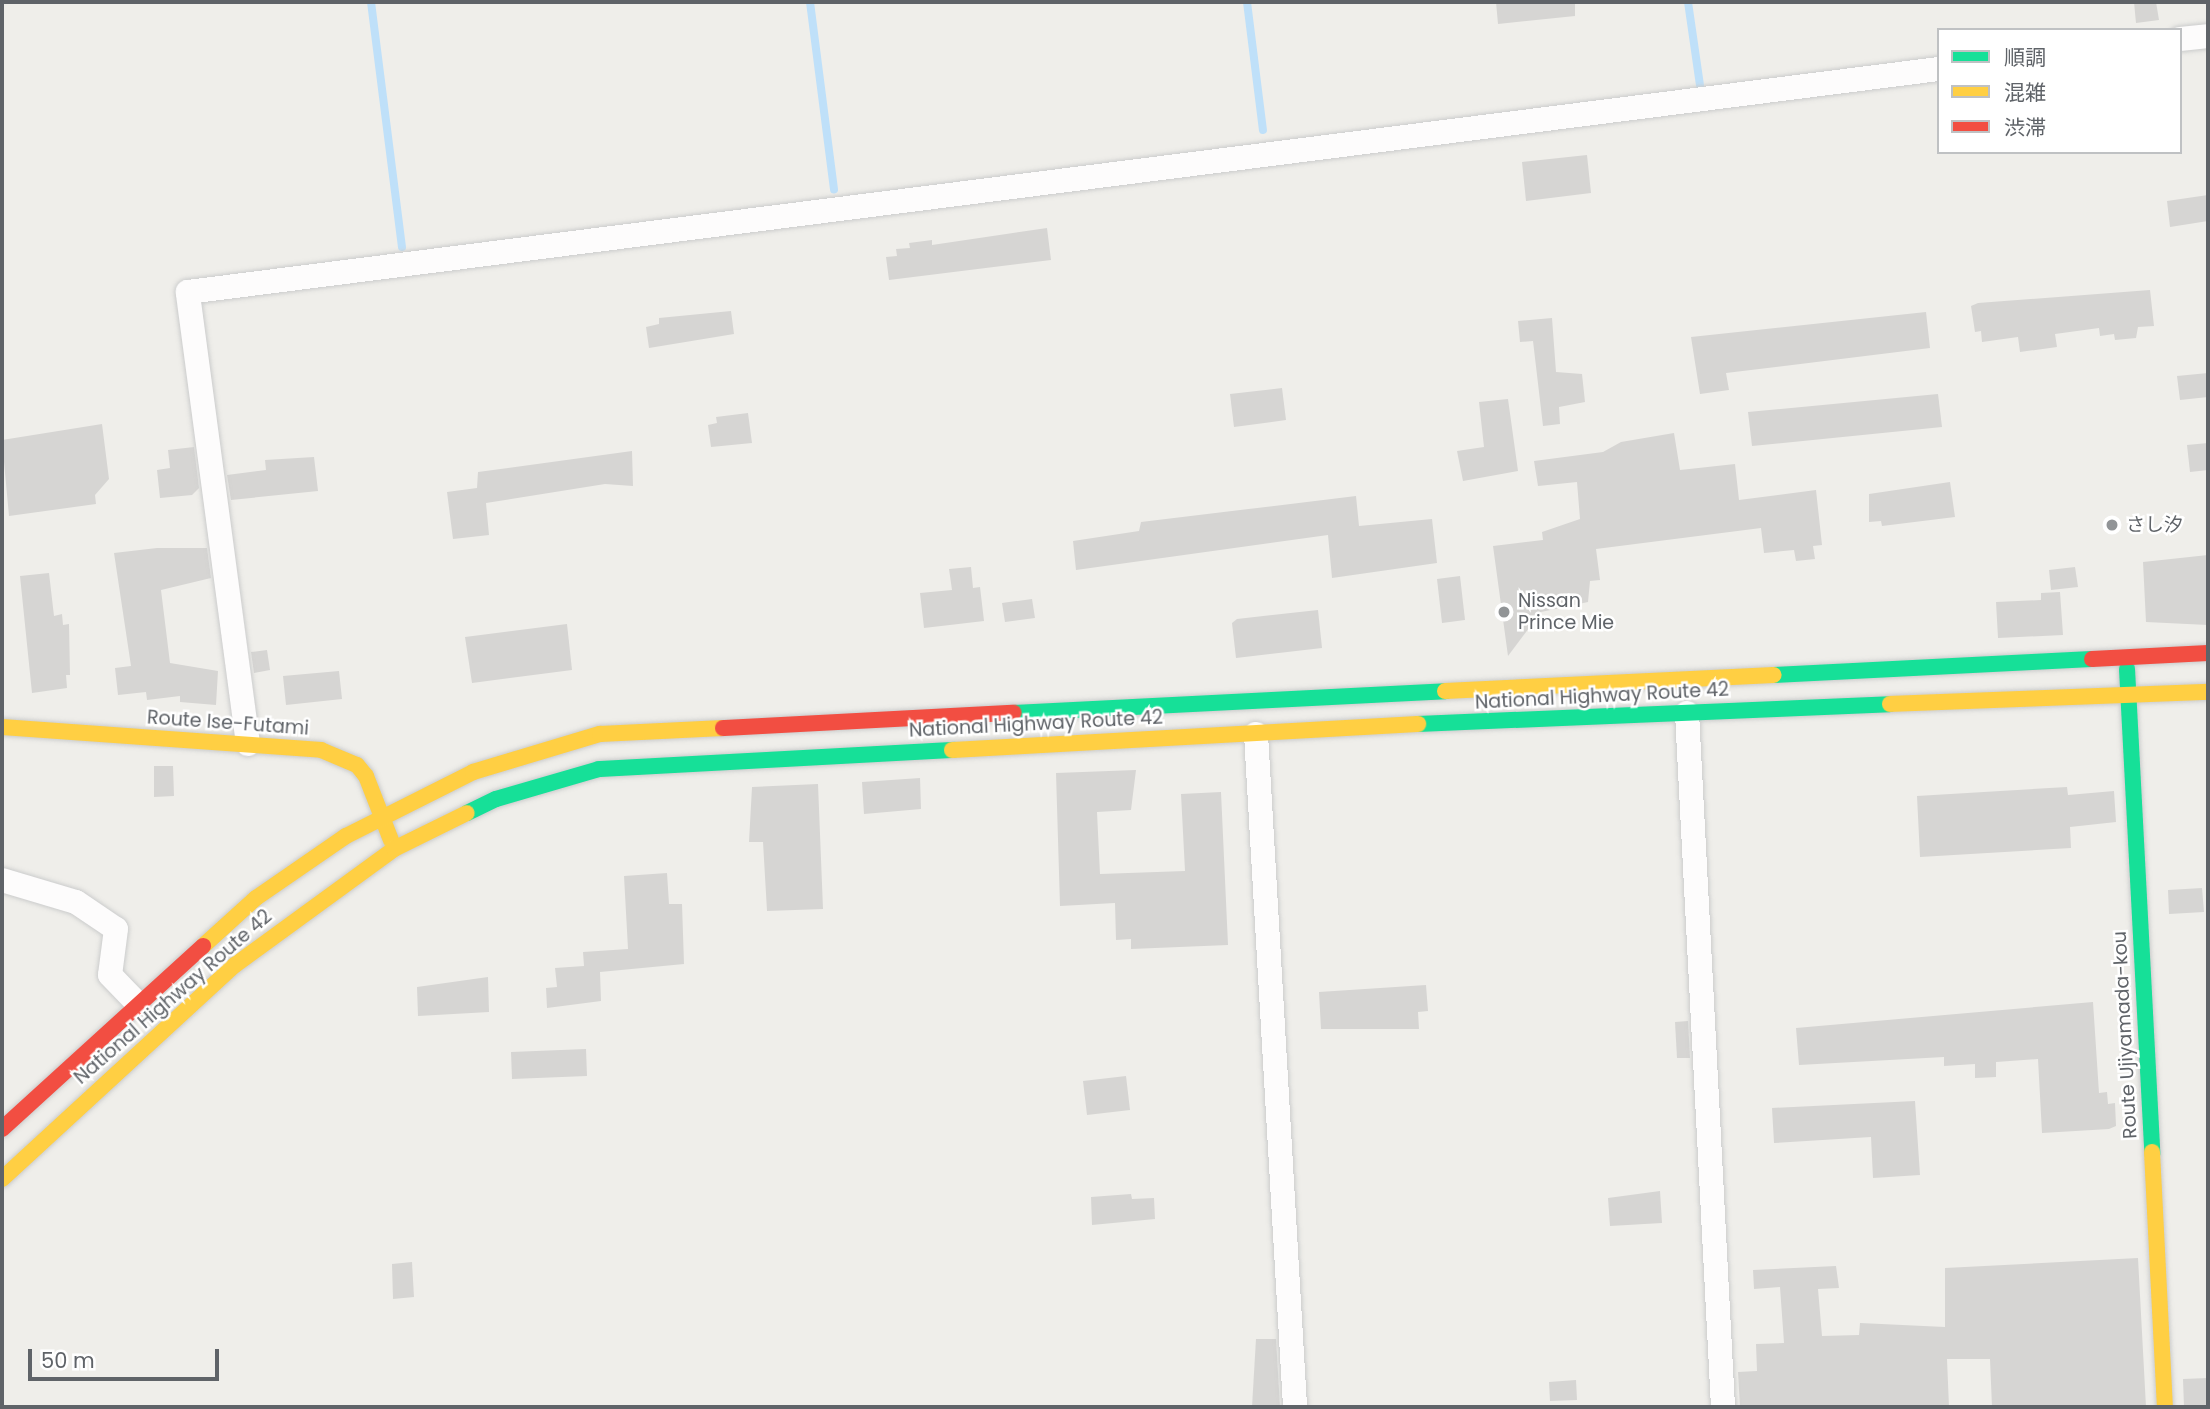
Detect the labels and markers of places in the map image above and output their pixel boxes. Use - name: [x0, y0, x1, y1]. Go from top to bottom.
- place label: さし汐: [2126, 514, 2183, 536]
- marker: さし汐: [2104, 517, 2120, 533]
- place label: Nissan Prince Mie: [1518, 590, 1614, 634]
- marker: Nissan Prince Mie: [1496, 604, 1512, 620]

